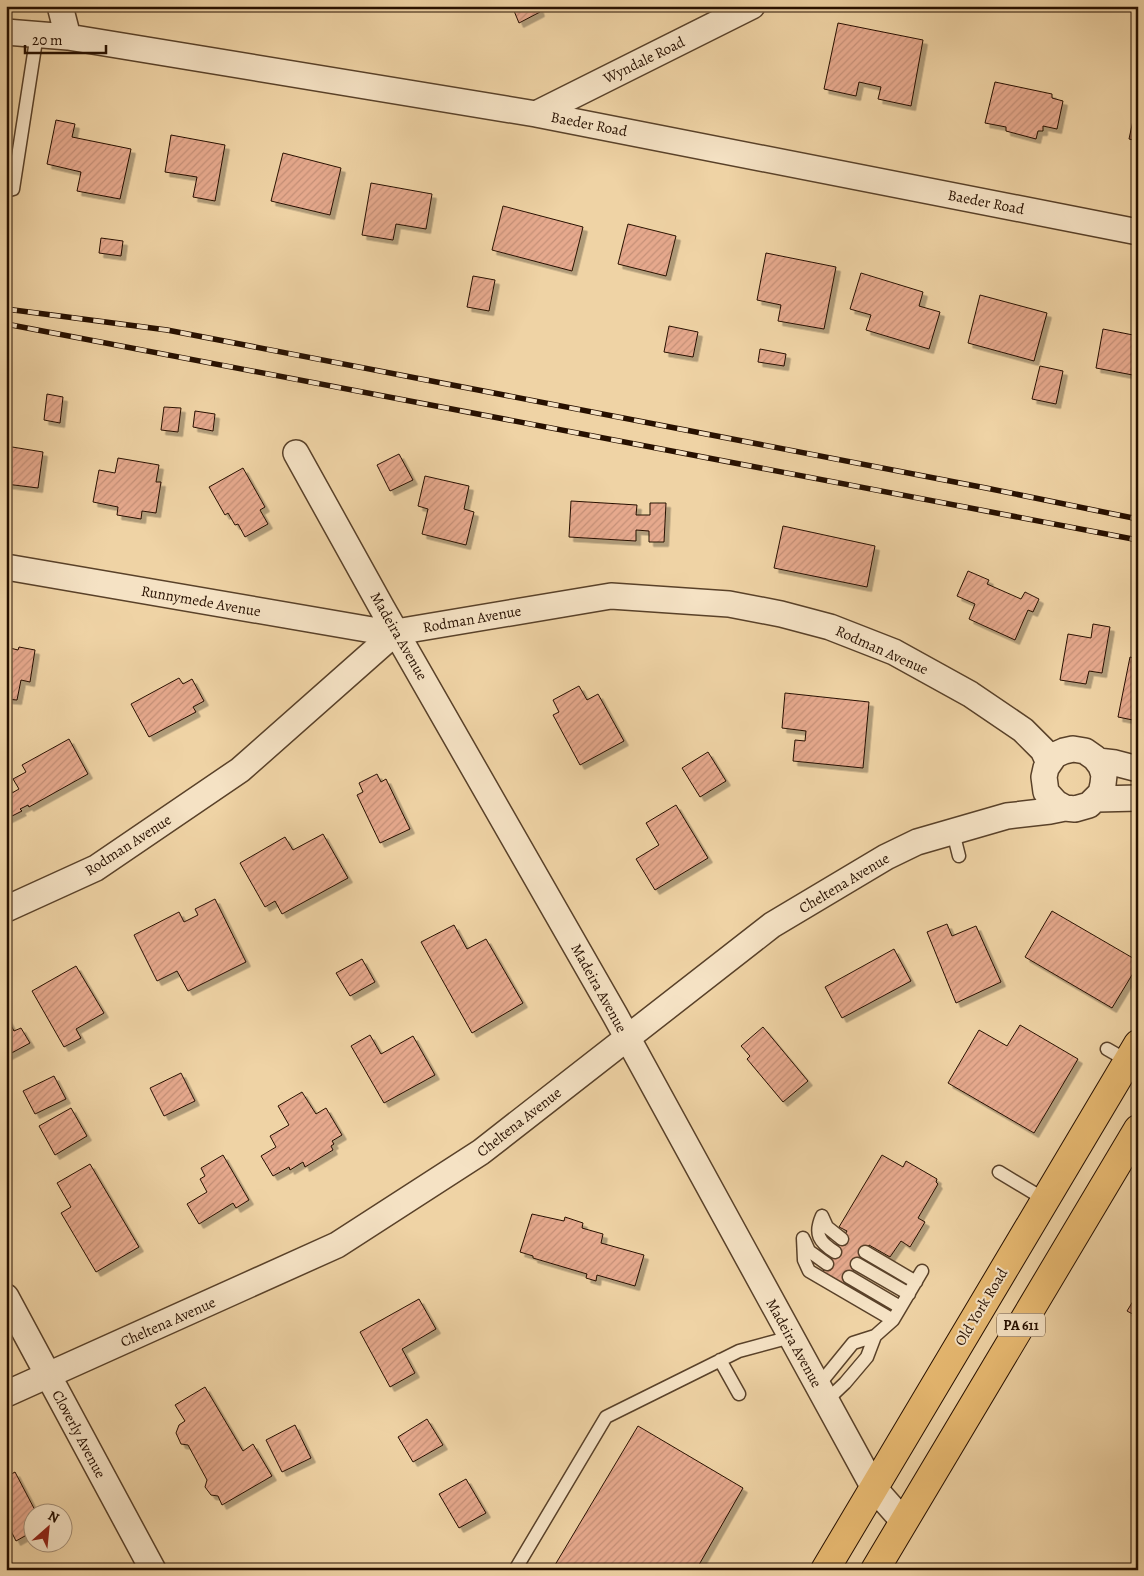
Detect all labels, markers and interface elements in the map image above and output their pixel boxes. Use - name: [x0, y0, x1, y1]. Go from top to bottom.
- scale bar: [25, 22, 106, 54]
- text: 20 m: [32, 30, 63, 50]
- street label: Wyndale Road: [599, 31, 689, 89]
- street label: Baeder Road: [549, 107, 630, 141]
- street label: Baeder Road: [946, 185, 1027, 219]
- street label: Runnymede Avenue: [140, 581, 263, 621]
- street label: Madeira Avenue: [366, 588, 432, 684]
- street label: Rodman Avenue: [421, 600, 523, 637]
- street label: Rodman Avenue: [832, 621, 932, 679]
- street label: Rodman Avenue: [81, 809, 175, 881]
- street label: Cheltena Avenue: [795, 848, 893, 918]
- street label: Madeira Avenue: [566, 940, 632, 1036]
- street label: Cheltena Avenue: [473, 1082, 566, 1161]
- street label: Old York Road: [950, 1264, 1013, 1350]
- street label: Cheltena Avenue: [117, 1292, 219, 1352]
- street label: Madeira Avenue: [761, 1295, 827, 1391]
- road number: PA 611: [997, 1314, 1045, 1336]
- street label: Cloverly Avenue: [47, 1386, 111, 1482]
- north arrow: [22, 1504, 72, 1554]
- text: N: [45, 1506, 63, 1528]

